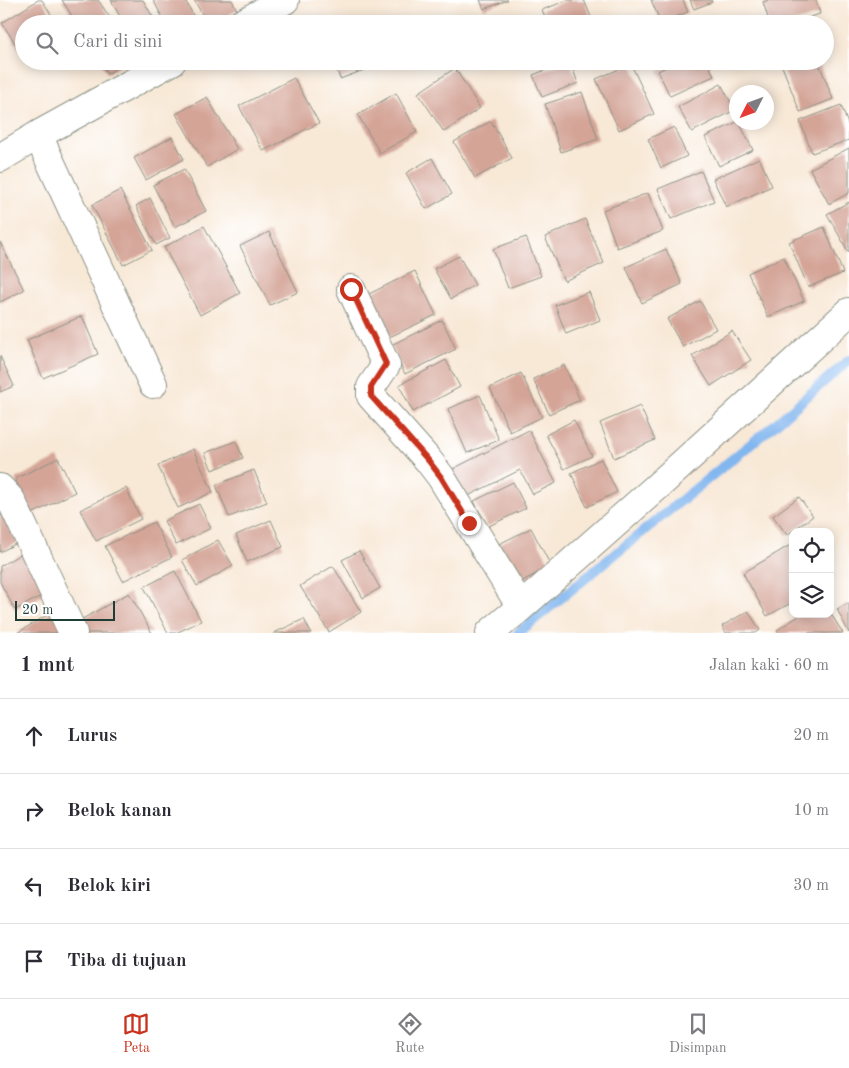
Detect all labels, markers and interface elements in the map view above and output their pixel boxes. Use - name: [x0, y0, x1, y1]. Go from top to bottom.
- search box: [15, 15, 834, 70]
- icon: search: [33, 29, 61, 57]
- text: Cari di sini: [73, 33, 163, 52]
- north arrow: [729, 85, 774, 130]
- route start: [340, 278, 363, 301]
- route end: [458, 512, 481, 535]
- map controls: [789, 528, 834, 618]
- button: locate: [789, 528, 834, 573]
- button: layers: [789, 573, 834, 618]
- scale bar: [15, 598, 115, 621]
- text: 20 m: [22, 603, 53, 617]
- text: 1 mnt: [20, 655, 74, 676]
- text: Jalan kaki · 60 m: [709, 658, 829, 674]
- icon: ahead: [20, 722, 48, 750]
- text: Lurus: [67, 727, 117, 746]
- text: 20 m: [793, 728, 829, 744]
- icon: right: [20, 797, 48, 825]
- text: Belok kanan: [67, 802, 172, 821]
- text: 10 m: [793, 803, 829, 819]
- icon: left: [20, 872, 48, 900]
- text: Belok kiri: [67, 877, 151, 896]
- text: 30 m: [793, 878, 829, 894]
- icon: arrive: [20, 947, 48, 975]
- text: Tiba di tujuan: [67, 952, 187, 971]
- tab: Peta: [122, 1010, 150, 1057]
- tab: Rute: [395, 1010, 424, 1057]
- tab: Disimpan: [669, 1010, 727, 1057]

